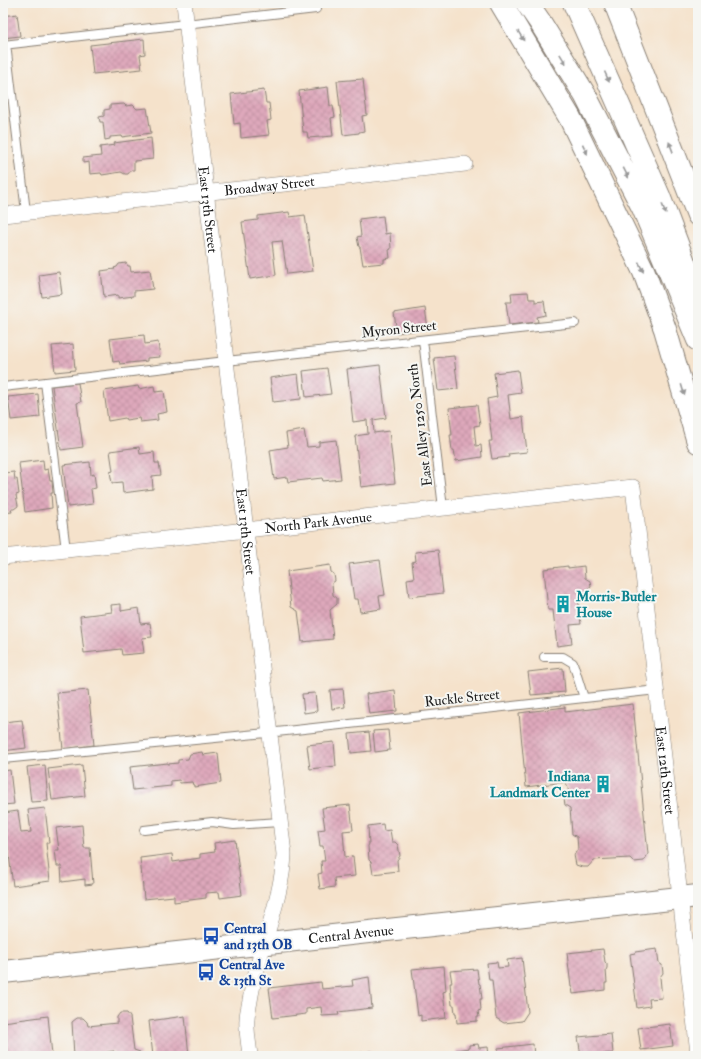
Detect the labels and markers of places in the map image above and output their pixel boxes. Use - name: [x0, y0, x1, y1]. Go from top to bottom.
- place label: Morris-Butler House: [575, 588, 657, 621]
- building icon: Morris-Butler House: [553, 594, 573, 614]
- place label: Indiana Landmark Center: [490, 768, 591, 801]
- building icon: Indiana Landmark Center: [593, 774, 613, 794]
- place label: Central and 13th OB: [224, 920, 292, 953]
- bus stop icon: Central and 13th OB: [201, 926, 221, 946]
- place label: Central Ave & 13th St: [219, 956, 285, 989]
- bus stop icon: Central Ave & 13th St: [196, 962, 216, 982]

